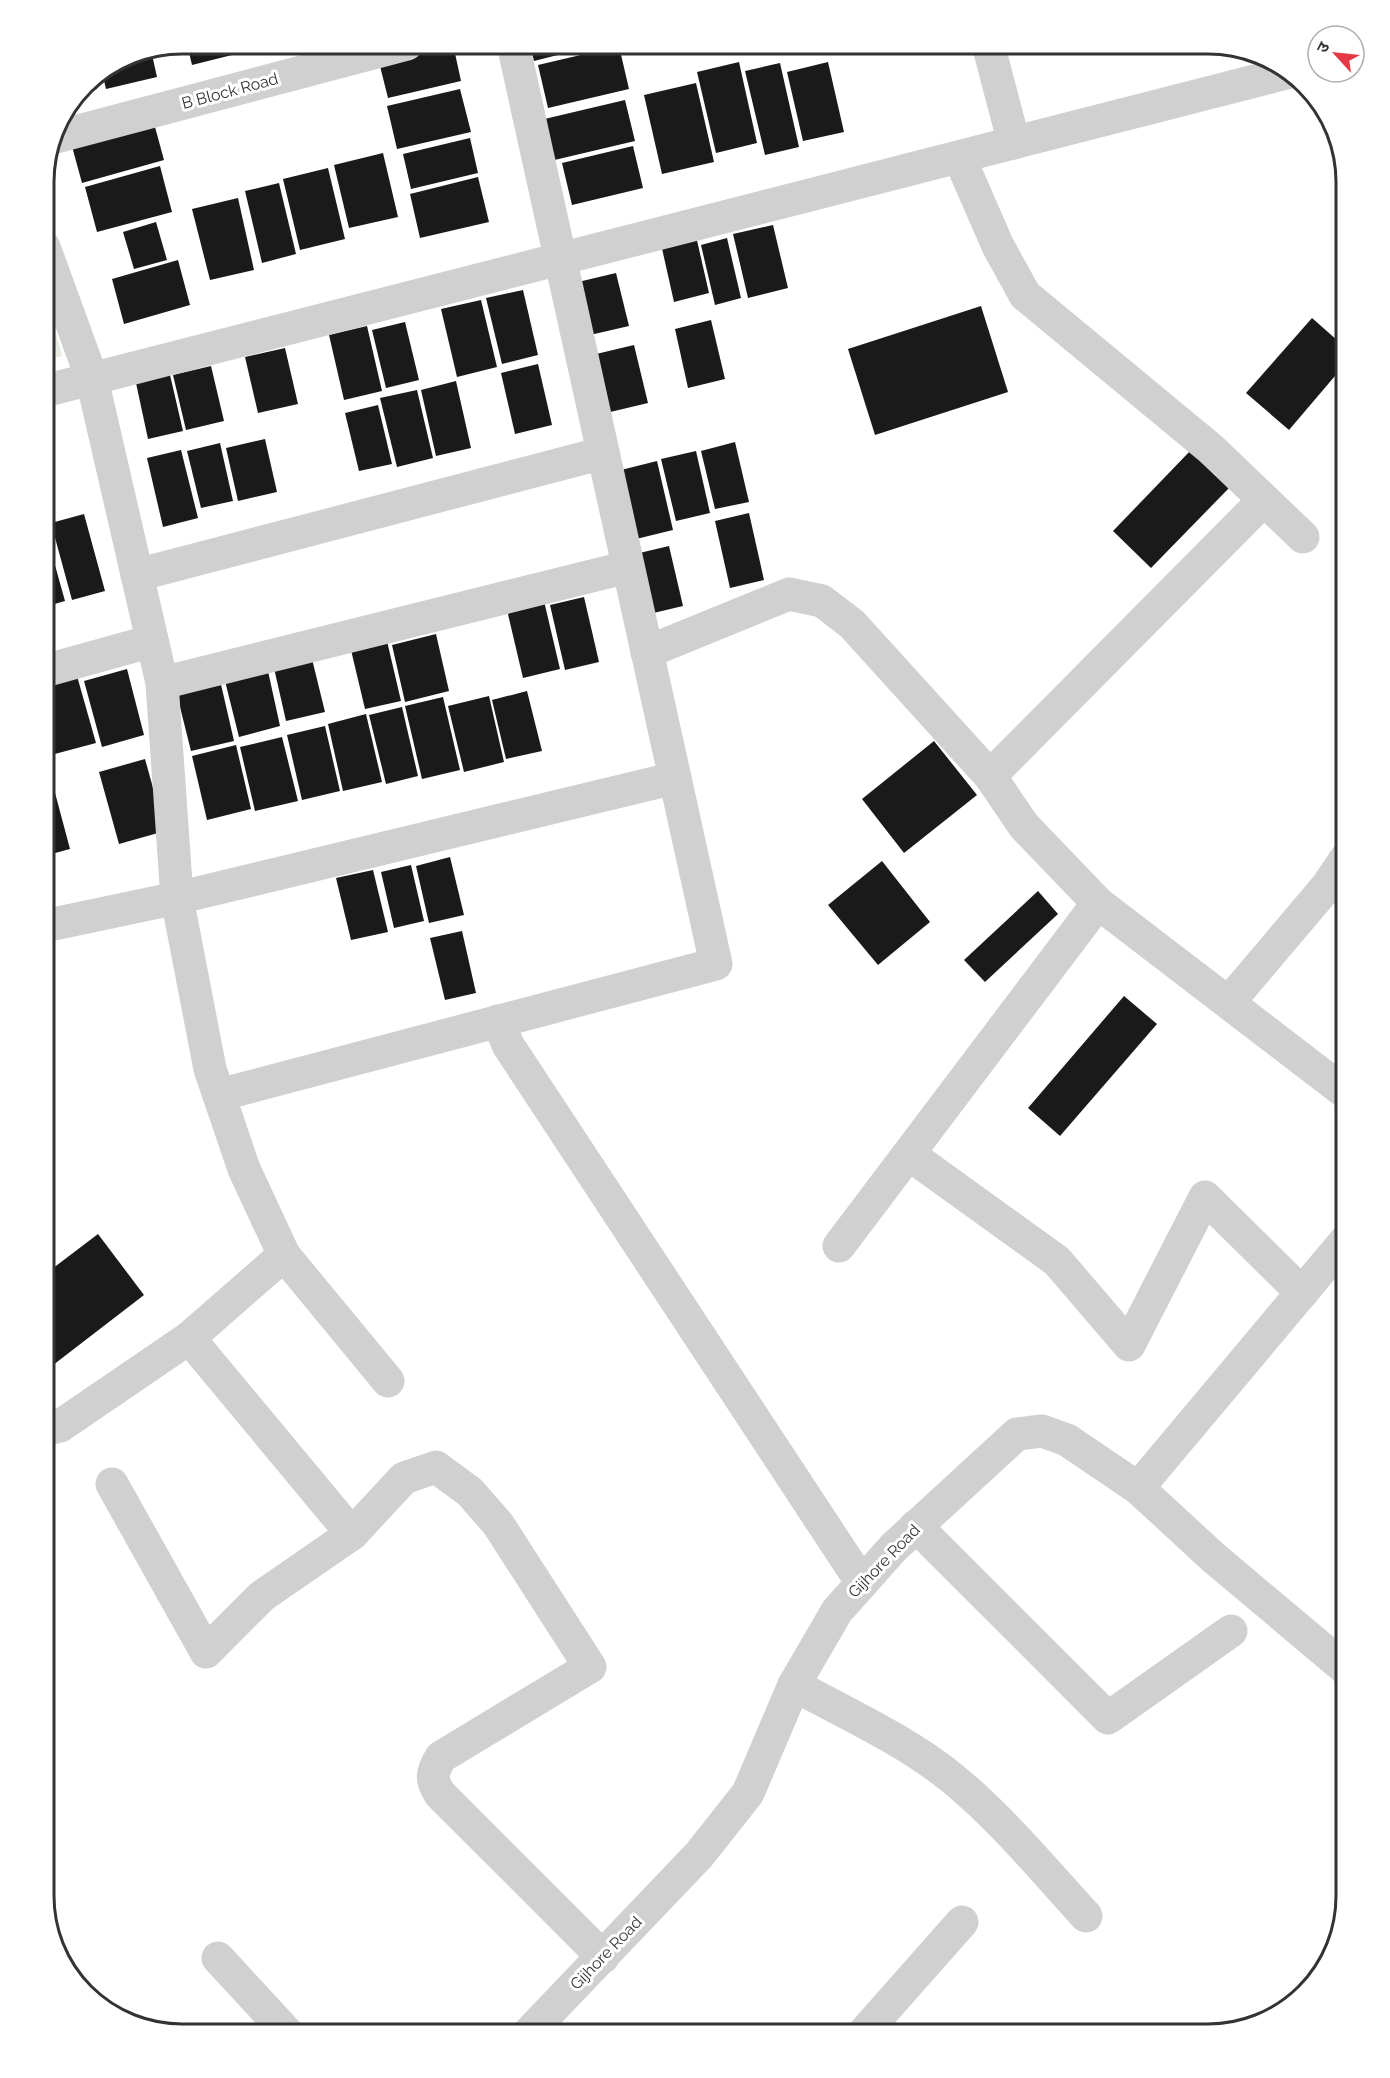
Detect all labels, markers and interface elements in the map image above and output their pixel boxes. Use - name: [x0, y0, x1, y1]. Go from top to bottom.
- north arrow: [1306, 24, 1366, 84]
- text: उ: [1312, 38, 1334, 56]
- street label: B Block Road: [180, 69, 280, 113]
- street label: Gijhore Road: [844, 1520, 924, 1602]
- street label: Gijhore Road: [566, 1912, 646, 1994]

